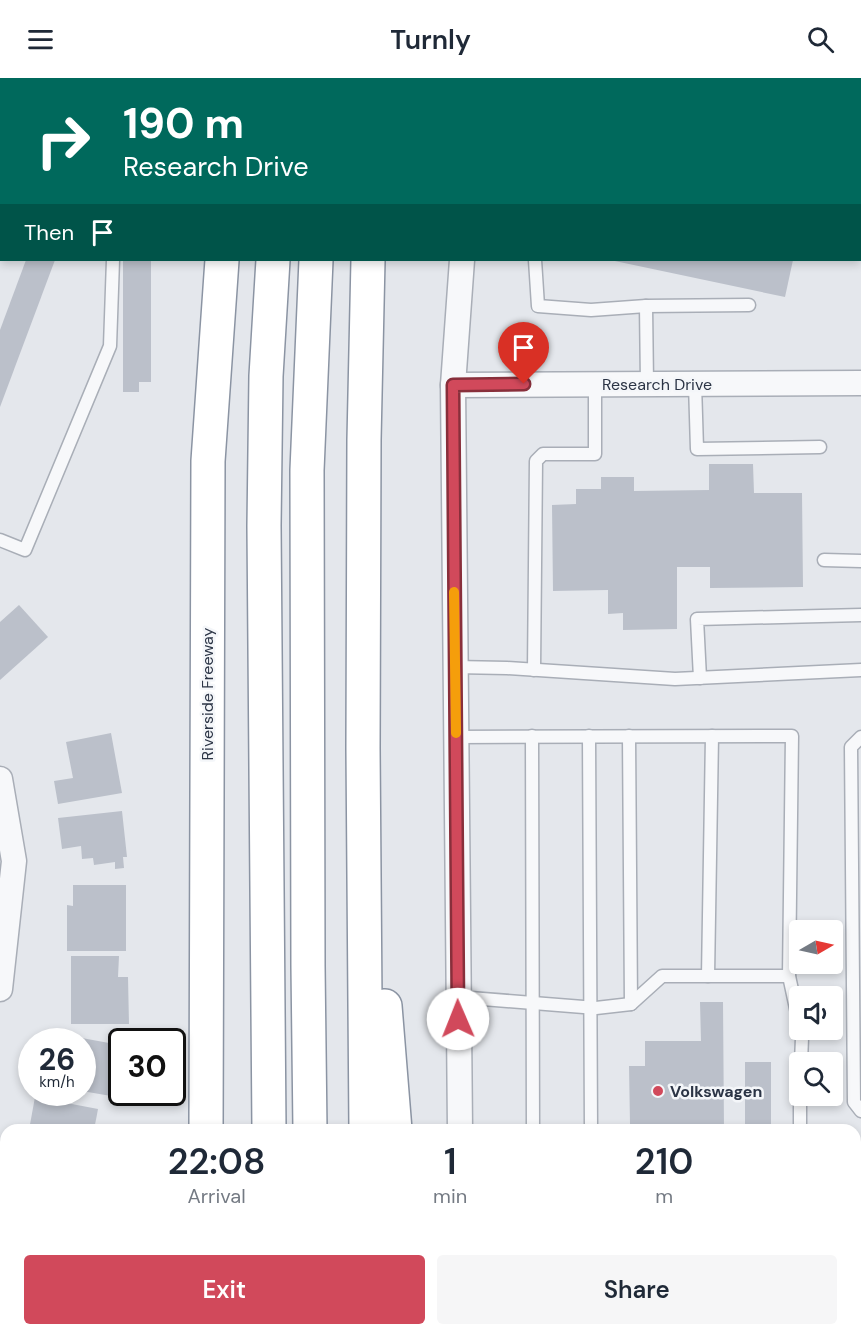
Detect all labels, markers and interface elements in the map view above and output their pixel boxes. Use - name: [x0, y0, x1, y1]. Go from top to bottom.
- text: Turnly: [390, 22, 471, 57]
- icon: menu: [24, 23, 57, 56]
- icon: search: [804, 23, 837, 56]
- text: 190 m: [123, 96, 244, 151]
- icon: right: [24, 102, 102, 180]
- text: Research Drive: [123, 149, 309, 184]
- icon: arrive: [86, 216, 119, 249]
- text: Then: [24, 218, 74, 247]
- pin: [498, 322, 549, 384]
- icon: arrive: [507, 331, 540, 364]
- street label: Research Drive: [602, 374, 712, 395]
- street label: Riverside Freeway: [197, 627, 218, 760]
- north arrow: [789, 920, 843, 974]
- map controls: [789, 920, 843, 1106]
- button: sound: [789, 986, 843, 1040]
- position arrow: [426, 987, 490, 1051]
- speed limit sign: 30: [108, 1028, 186, 1106]
- text: 26: [39, 1040, 75, 1079]
- button: search: [789, 1052, 843, 1106]
- text: km/h: [39, 1072, 75, 1092]
- place label: Volkswagen: [670, 1081, 762, 1102]
- marker: Volkswagen: [651, 1084, 665, 1098]
- text: 22:08: [168, 1138, 265, 1185]
- text: 1: [444, 1138, 456, 1185]
- text: 210: [635, 1138, 693, 1185]
- text: Arrival: [187, 1183, 246, 1209]
- text: min: [433, 1183, 467, 1209]
- text: m: [655, 1183, 673, 1209]
- button: Exit: [24, 1255, 425, 1324]
- button: Share: [437, 1255, 837, 1324]

